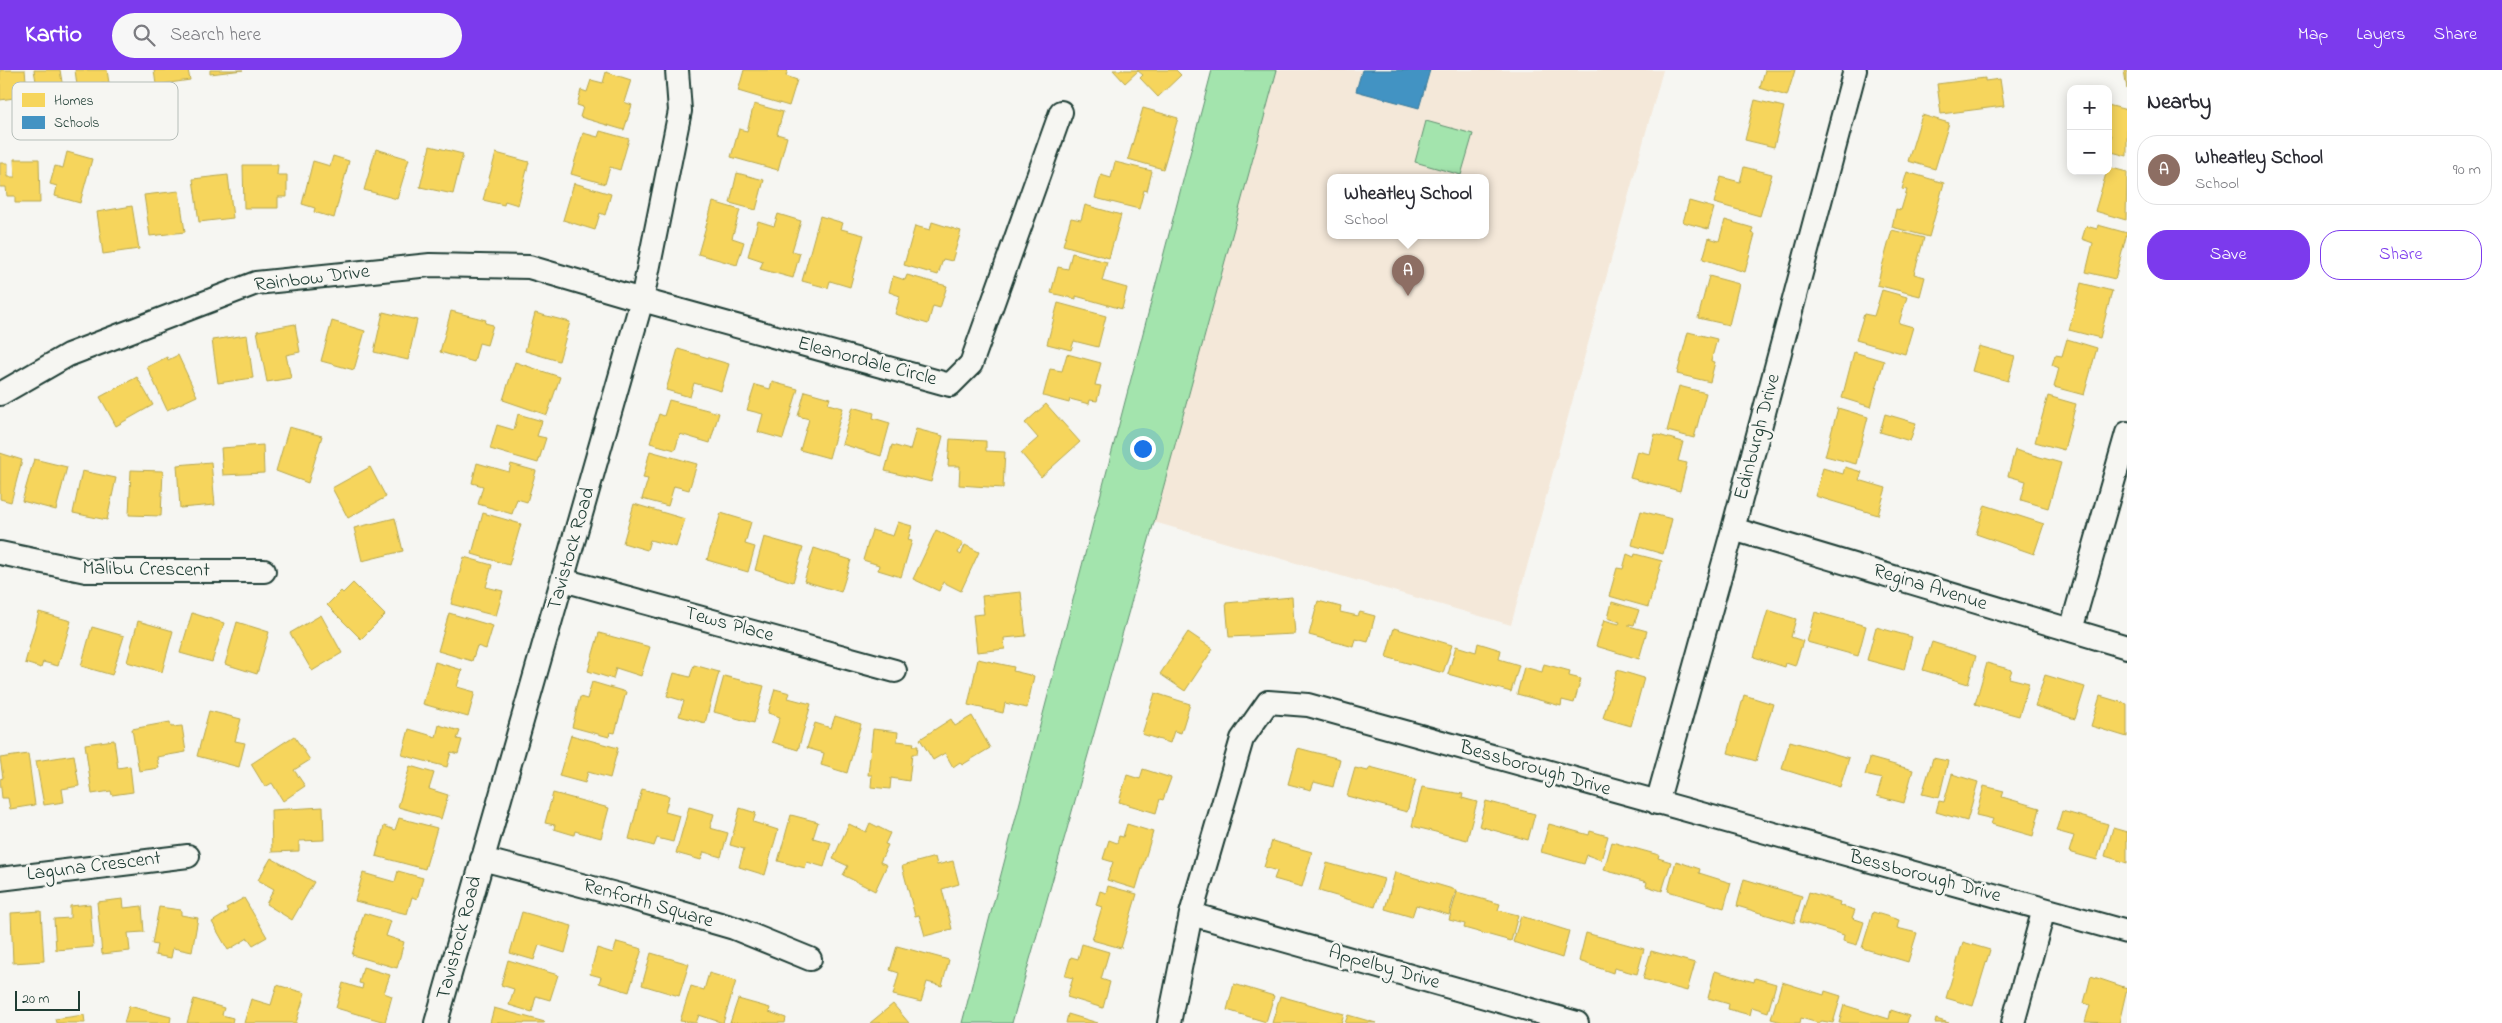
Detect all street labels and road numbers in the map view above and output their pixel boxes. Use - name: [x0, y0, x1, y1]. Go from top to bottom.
- street label: Rainbow Drive: [253, 258, 371, 300]
- street label: Eleanordale Circle: [794, 329, 940, 395]
- street label: Edinburgh Drive: [1727, 371, 1790, 504]
- street label: Tavistock Road: [541, 484, 603, 614]
- street label: Malibu Crescent: [82, 554, 210, 586]
- street label: Regina Avenue: [1869, 557, 1991, 620]
- street label: Tews Place: [681, 599, 777, 651]
- street label: Bessborough Drive: [1455, 733, 1614, 805]
- street label: Bessborough Drive: [1845, 843, 2004, 912]
- street label: Laguna Crescent: [25, 844, 163, 891]
- street label: Renforth Square: [579, 872, 717, 936]
- street label: Tavistock Road: [430, 873, 490, 1003]
- street label: Appelby Drive: [1325, 938, 1443, 998]

